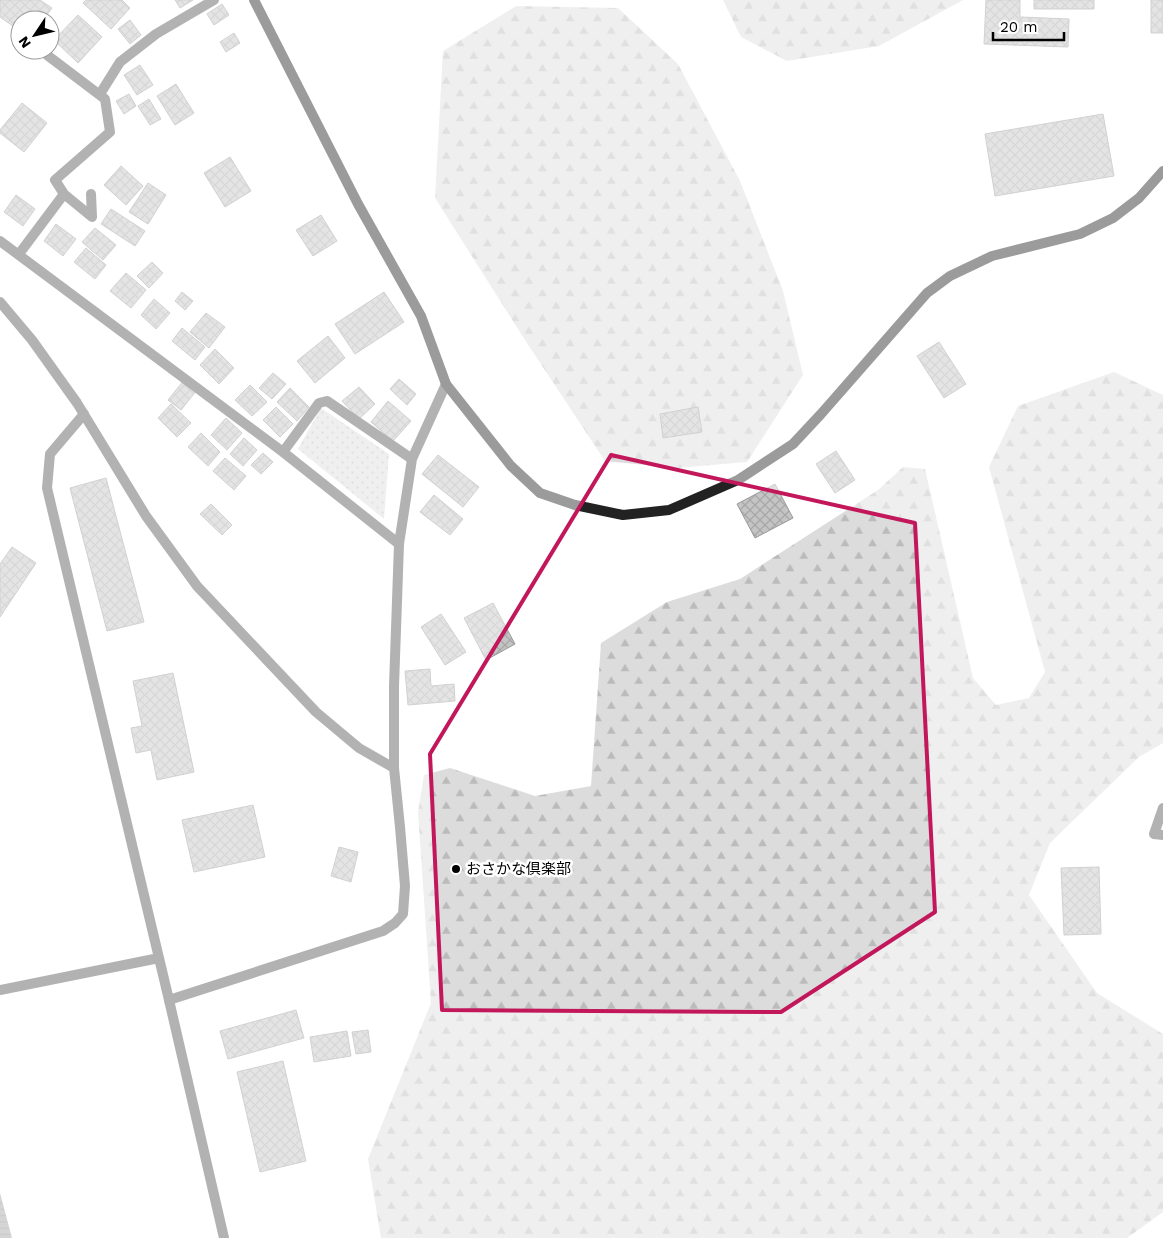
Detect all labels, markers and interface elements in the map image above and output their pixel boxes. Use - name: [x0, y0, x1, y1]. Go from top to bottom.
- north arrow: [10, 10, 60, 60]
- scale bar: [993, 10, 1064, 42]
- text: 20 m: [1000, 18, 1038, 36]
- text: N: [15, 34, 34, 51]
- place label: おさかな倶楽部: [466, 860, 571, 878]
- marker: おさかな倶楽部: [450, 863, 462, 875]

